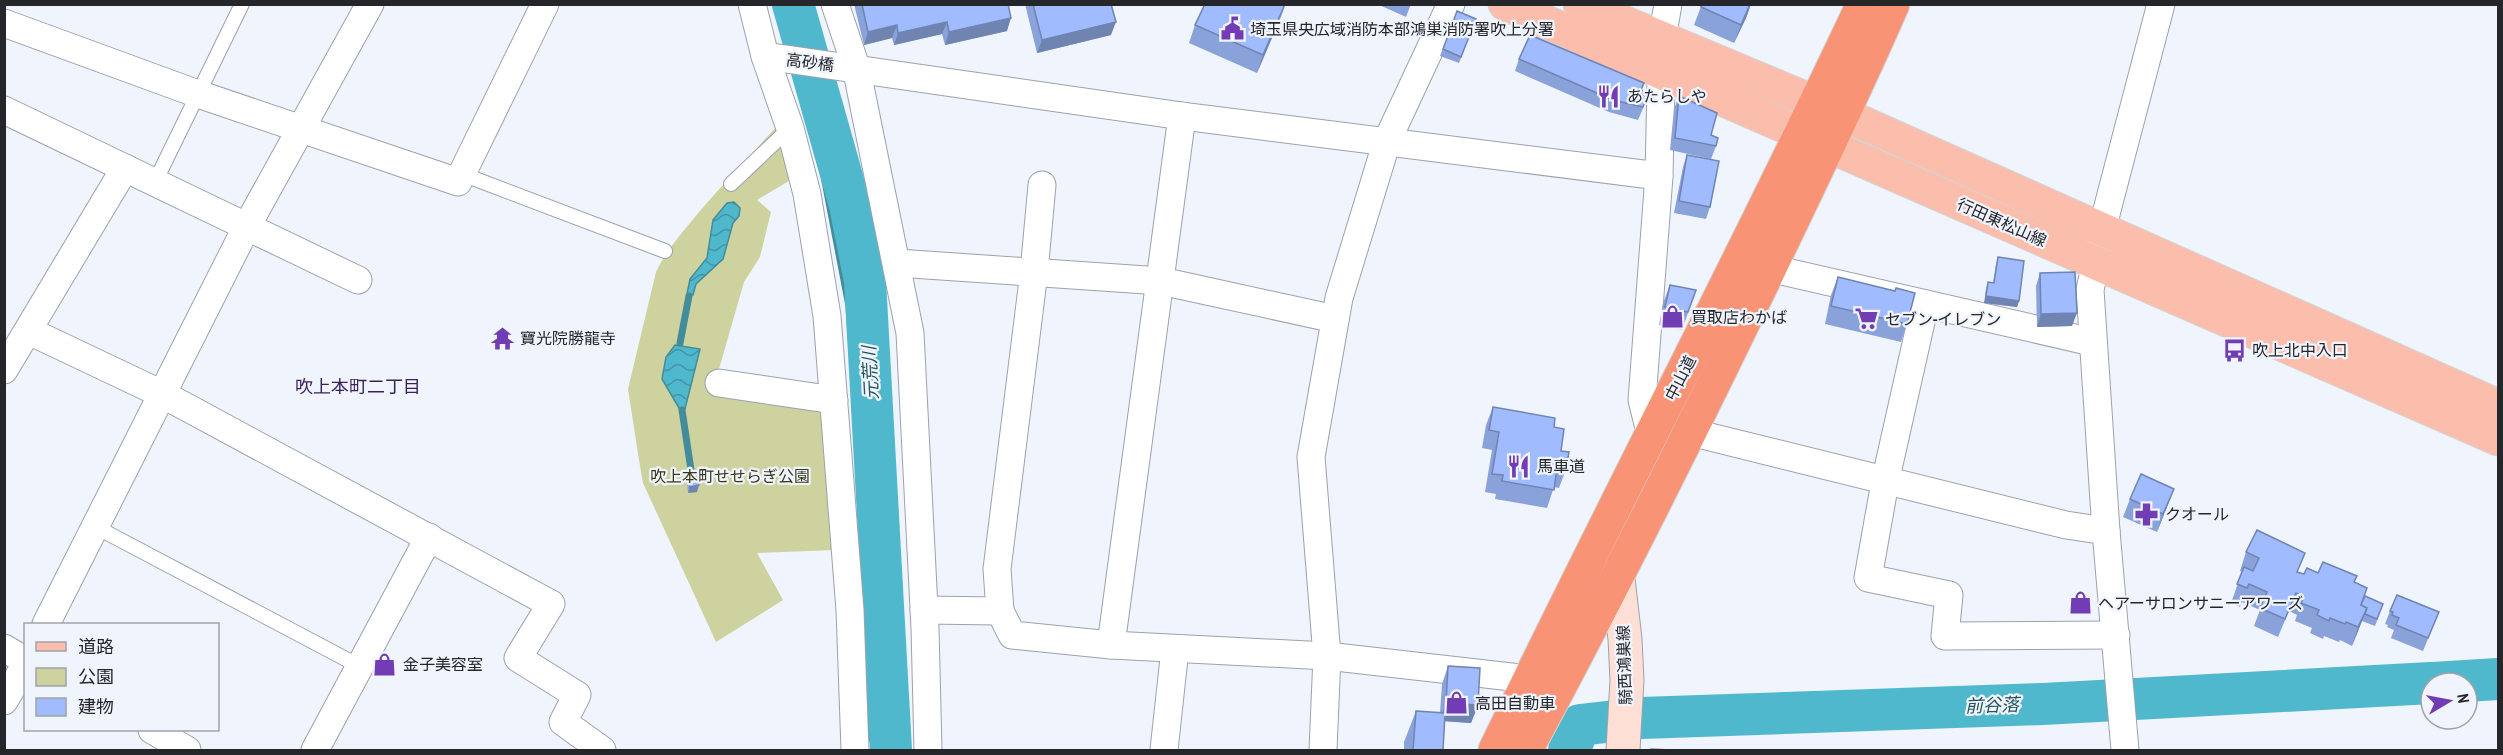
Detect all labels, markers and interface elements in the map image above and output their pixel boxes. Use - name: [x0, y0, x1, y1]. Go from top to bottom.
- public building icon: 埼玉県央広域消防本部鴻巣消防署吹上分署: [1219, 16, 1245, 42]
- place label: 埼玉県央広域消防本部鴻巣消防署吹上分署: [1250, 18, 1554, 40]
- street label: 高砂橋: [785, 48, 835, 76]
- restaurant icon: あたらしや: [1596, 83, 1622, 109]
- place label: あたらしや: [1627, 85, 1707, 107]
- street label: 行田東松山線: [1954, 192, 2050, 252]
- shop icon: 買取店わかば: [1660, 304, 1686, 330]
- place label: 買取店わかば: [1691, 306, 1787, 328]
- supermarket icon: セブン-イレブン: [1854, 306, 1880, 332]
- place label: セブン-イレブン: [1885, 308, 2001, 330]
- temple icon: 寶光院勝龍寺: [489, 325, 515, 351]
- place label: 寶光院勝龍寺: [520, 327, 616, 349]
- bus stop icon: 吹上北中入口: [2221, 337, 2247, 363]
- place label: 吹上北中入口: [2252, 339, 2348, 361]
- water label: 元荒川: [856, 343, 884, 401]
- street label: 中山道: [1659, 352, 1701, 404]
- district label: 吹上本町二丁目: [295, 374, 421, 399]
- restaurant icon: 馬車道: [1506, 453, 1532, 479]
- place label: 馬車道: [1537, 455, 1585, 477]
- park label: 吹上本町せせらぎ公園: [650, 465, 810, 487]
- pharmacy icon: クオール: [2134, 501, 2160, 527]
- place label: クオール: [2165, 503, 2229, 525]
- shop icon: ヘアーサロンサニーアワーズ: [2067, 590, 2093, 616]
- place label: ヘアーサロンサニーアワーズ: [2098, 592, 2303, 614]
- legend: [24, 623, 219, 731]
- street label: 騎西鴻巣線: [1612, 625, 1636, 705]
- text: 道路: [78, 634, 114, 659]
- shop icon: 金子美容室: [372, 651, 398, 677]
- place label: 金子美容室: [403, 653, 483, 675]
- text: 公園: [78, 664, 114, 689]
- north arrow: [2419, 671, 2479, 731]
- shop icon: 高田自動車: [1444, 690, 1470, 716]
- water label: 前谷落: [1965, 691, 2022, 718]
- place label: 高田自動車: [1475, 692, 1555, 714]
- text: N: [2452, 692, 2475, 705]
- text: 建物: [78, 694, 114, 719]

